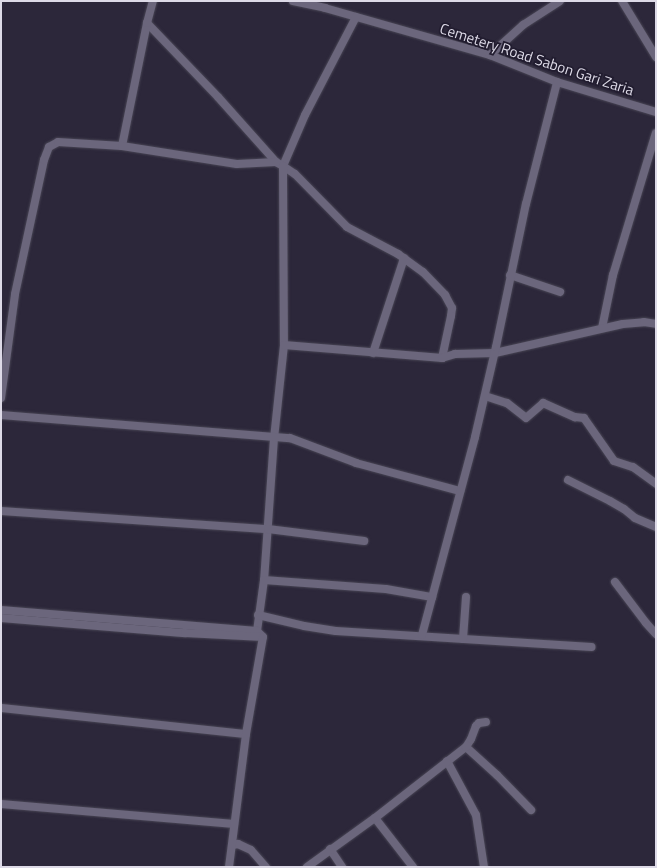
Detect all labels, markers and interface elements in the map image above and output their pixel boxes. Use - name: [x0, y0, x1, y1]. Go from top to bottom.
- street label: Cemetery Road Sabon Gari Zaria: [438, 19, 636, 99]

